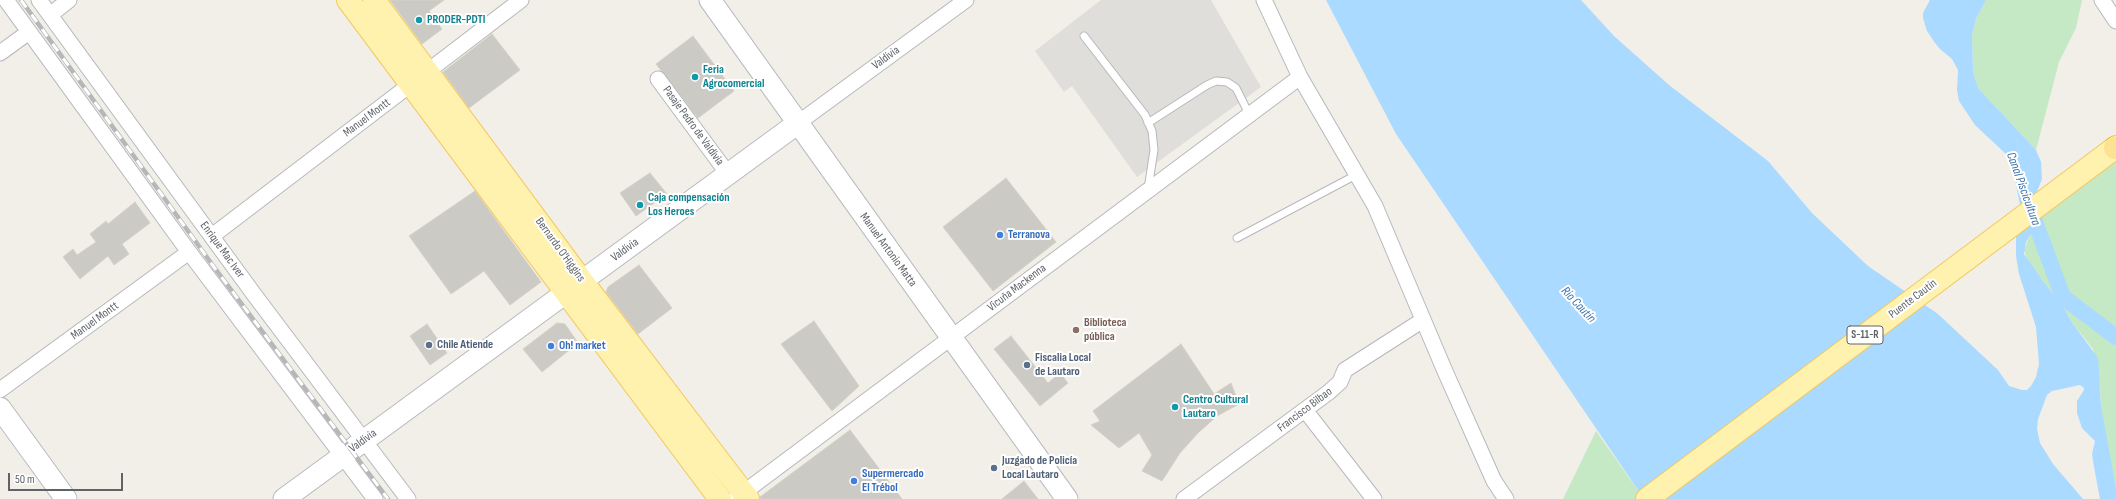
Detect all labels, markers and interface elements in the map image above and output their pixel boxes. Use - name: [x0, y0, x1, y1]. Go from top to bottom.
- place label: PRODER-PDTI: [427, 13, 485, 27]
- marker: PRODER-PDTI: [414, 15, 424, 25]
- street label: Valdivia: [869, 43, 903, 73]
- place label: Feria Agrocomercial: [703, 63, 764, 91]
- marker: Feria Agrocomercial: [690, 72, 700, 82]
- street label: Pasaje Pedro de Valdivia: [659, 83, 727, 169]
- street label: Manuel Montt: [341, 96, 393, 140]
- water label: Canal Piscicultura: [2003, 150, 2043, 228]
- place label: Caja compensación Los Heroes: [648, 191, 730, 219]
- marker: Caja compensación Los Heroes: [635, 200, 645, 210]
- street label: Manuel Antonio Matta: [856, 210, 920, 290]
- street label: Bernardo O'Higgins: [532, 215, 588, 285]
- street label: Enrique Mac Iver: [197, 219, 247, 281]
- place label: Terranova: [1008, 228, 1050, 242]
- marker: Terranova: [995, 230, 1005, 240]
- street label: Valdivia: [608, 235, 642, 265]
- street label: Vicuña Mackenna: [985, 261, 1049, 315]
- street label: Puente Cautín: [1886, 276, 1940, 322]
- water label: Río Cautín: [1557, 284, 1599, 326]
- street label: Manuel Montt: [68, 299, 122, 343]
- place label: Biblioteca pública: [1084, 316, 1127, 344]
- marker: Biblioteca pública: [1071, 325, 1081, 335]
- road number: S-11-R: [1847, 326, 1883, 344]
- place label: Chile Atiende: [437, 338, 493, 352]
- place label: Oh! market: [559, 339, 606, 353]
- marker: Chile Atiende: [424, 340, 434, 350]
- marker: Oh! market: [546, 341, 556, 351]
- place label: Fiscalia Local de Lautaro: [1035, 351, 1091, 379]
- marker: Fiscalia Local de Lautaro: [1022, 360, 1032, 370]
- street label: Francisco Bilbao: [1275, 385, 1335, 435]
- place label: Centro Cultural Lautaro: [1183, 393, 1248, 421]
- marker: Centro Cultural Lautaro: [1170, 402, 1180, 412]
- street label: Valdivia: [346, 426, 380, 456]
- place label: Juzgado de Policía Local Lautaro: [1002, 454, 1077, 482]
- marker: Juzgado de Policía Local Lautaro: [989, 463, 999, 473]
- scale bar: [10, 465, 125, 491]
- place label: Supermercado El Trébol: [862, 467, 924, 495]
- text: 50 m: [15, 472, 35, 487]
- marker: Supermercado El Trébol: [849, 476, 859, 486]

